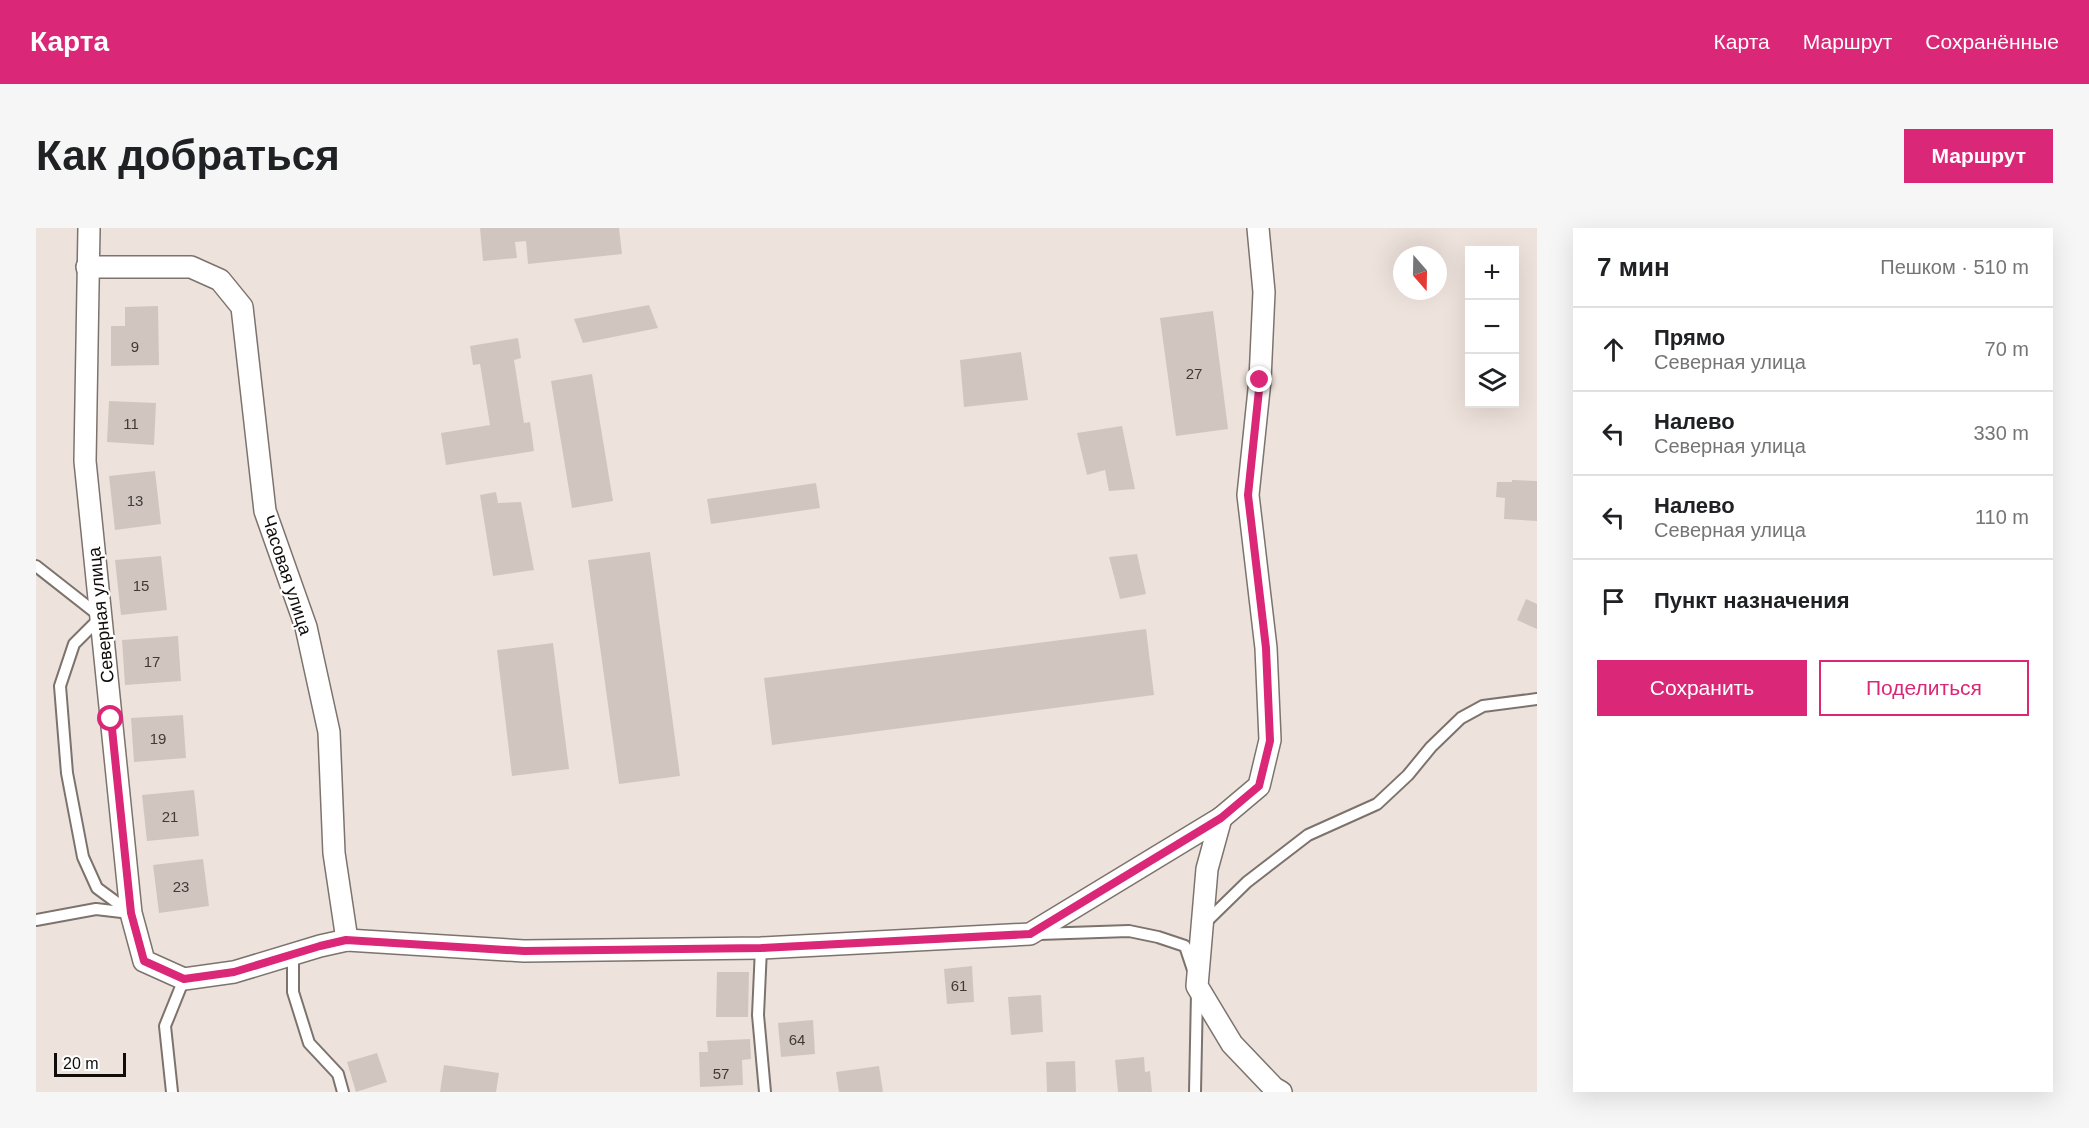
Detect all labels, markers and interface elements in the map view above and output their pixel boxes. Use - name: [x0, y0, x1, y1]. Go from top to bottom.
- text: Карта: [30, 26, 109, 57]
- text: Карта: [1714, 30, 1770, 53]
- text: Маршрут: [1803, 30, 1892, 53]
- text: Сохранённые: [1925, 30, 2059, 53]
- button: Маршрут: [1904, 129, 2053, 183]
- text: Как добраться: [36, 132, 340, 179]
- north arrow: [1393, 246, 1447, 300]
- map controls: [1465, 246, 1519, 408]
- button: +: [1465, 246, 1519, 300]
- text: 7 мин: [1597, 252, 1670, 282]
- text: Пешком · 510 m: [1880, 256, 2029, 278]
- button: −: [1465, 300, 1519, 354]
- text: Прямо: [1654, 325, 1725, 350]
- icon: ahead: [1597, 333, 1630, 366]
- house number: 9: [131, 338, 139, 355]
- text: 70 m: [1985, 338, 2029, 360]
- text: Северная улица: [1654, 351, 1806, 373]
- button: layers: [1465, 354, 1519, 408]
- house number: 27: [1186, 365, 1202, 382]
- route end: [1246, 366, 1272, 392]
- text: Налево: [1654, 409, 1735, 434]
- house number: 11: [123, 415, 139, 432]
- icon: left: [1597, 417, 1630, 450]
- text: 330 m: [1973, 422, 2029, 444]
- text: Северная улица: [1654, 435, 1806, 457]
- house number: 13: [127, 492, 143, 509]
- text: Налево: [1654, 493, 1735, 518]
- icon: left: [1597, 501, 1630, 534]
- text: 110 m: [1975, 506, 2029, 528]
- street label: Часовая улица: [258, 513, 316, 638]
- text: Северная улица: [1654, 519, 1806, 541]
- street label: Северная улица: [84, 545, 118, 684]
- house number: 15: [133, 577, 149, 594]
- icon: arrive: [1597, 585, 1630, 618]
- text: Пункт назначения: [1654, 588, 1850, 613]
- house number: 17: [144, 653, 160, 670]
- button: Сохранить: [1597, 660, 1807, 716]
- button: Поделиться: [1819, 660, 2029, 716]
- route start: [97, 705, 123, 731]
- house number: 19: [150, 730, 166, 747]
- house number: 21: [162, 808, 178, 825]
- house number: 23: [173, 878, 189, 895]
- house number: 61: [951, 977, 967, 994]
- house number: 64: [789, 1031, 805, 1048]
- scale bar: [54, 1050, 126, 1078]
- text: 20 m: [63, 1055, 99, 1072]
- house number: 57: [713, 1065, 729, 1082]

